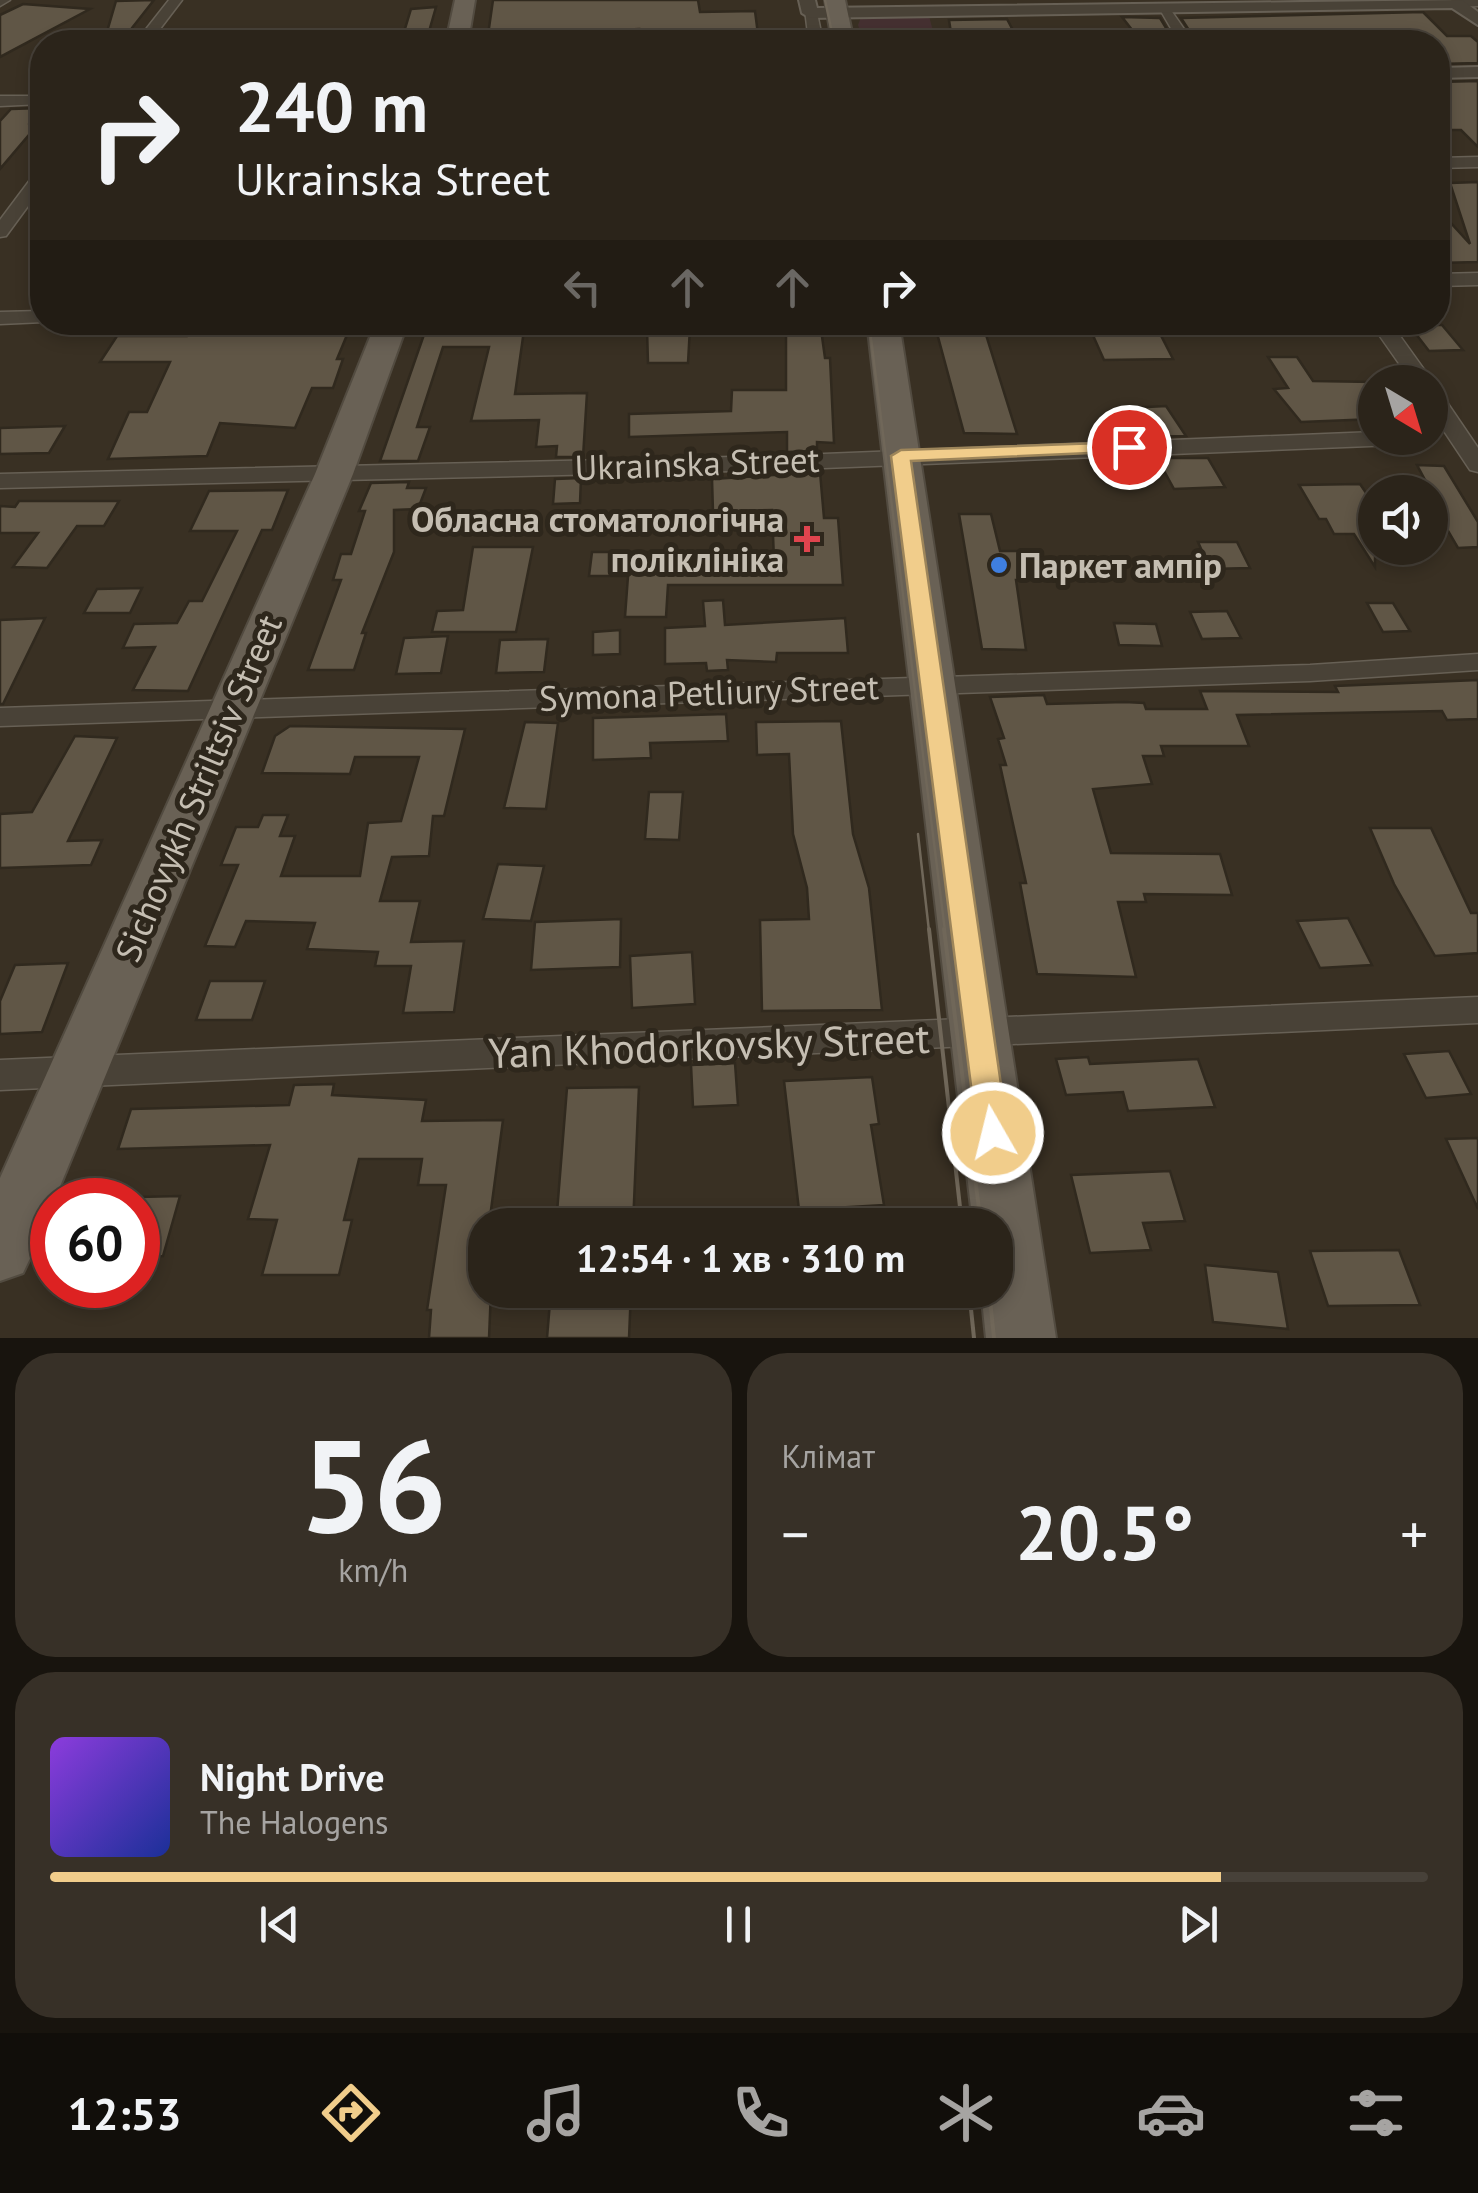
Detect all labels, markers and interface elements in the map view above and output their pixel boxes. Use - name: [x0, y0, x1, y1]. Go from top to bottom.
- text: 240 m: [235, 61, 428, 151]
- icon: right: [70, 70, 200, 200]
- text: Ukrainska Street: [235, 149, 550, 207]
- icon: left: [555, 260, 610, 315]
- icon: ahead: [660, 260, 715, 315]
- icon: ahead: [765, 260, 820, 315]
- icon: right: [870, 260, 925, 315]
- north arrow: [1358, 365, 1448, 455]
- map controls: [1358, 365, 1448, 565]
- pin: [1087, 405, 1172, 490]
- icon: arrive: [1102, 420, 1157, 475]
- street label: Ukrainska Street: [574, 436, 820, 490]
- button: sound: [1358, 475, 1448, 565]
- place label: Обласна стоматологічна поліклініка: [411, 496, 784, 582]
- marker: Обласна стоматологічна поліклініка: [794, 526, 820, 552]
- place label: Паркет ампір: [1019, 542, 1222, 588]
- marker: Паркет ампір: [988, 554, 1010, 576]
- street label: Sichovykh Striltsiv Street: [104, 608, 292, 968]
- street label: Symona Petliury Street: [538, 663, 880, 721]
- street label: Yan Khodorkovsky Street: [487, 1010, 931, 1080]
- position arrow: [941, 1081, 1045, 1185]
- speed limit sign: 60: [30, 1178, 160, 1308]
- text: 12:54 · 1 хв · 310 m: [576, 1233, 905, 1282]
- text: 56: [300, 1400, 447, 1568]
- text: Клімат: [782, 1435, 875, 1477]
- text: 20.5°: [1015, 1484, 1194, 1581]
- text: −: [782, 1498, 809, 1569]
- text: +: [1400, 1498, 1428, 1569]
- text: km/h: [338, 1549, 408, 1591]
- text: Night Drive: [200, 1752, 384, 1801]
- text: The Halogens: [200, 1801, 388, 1843]
- icon: previous: [252, 1897, 307, 1952]
- icon: pause: [711, 1897, 766, 1952]
- icon: next: [1171, 1897, 1226, 1952]
- icon: directions: [316, 2078, 386, 2148]
- icon: music: [521, 2078, 591, 2148]
- icon: phone: [726, 2078, 796, 2148]
- icon: climate: [931, 2078, 1001, 2148]
- icon: car: [1136, 2078, 1206, 2148]
- icon: filters: [1341, 2078, 1411, 2148]
- text: 12:53: [67, 2084, 182, 2142]

